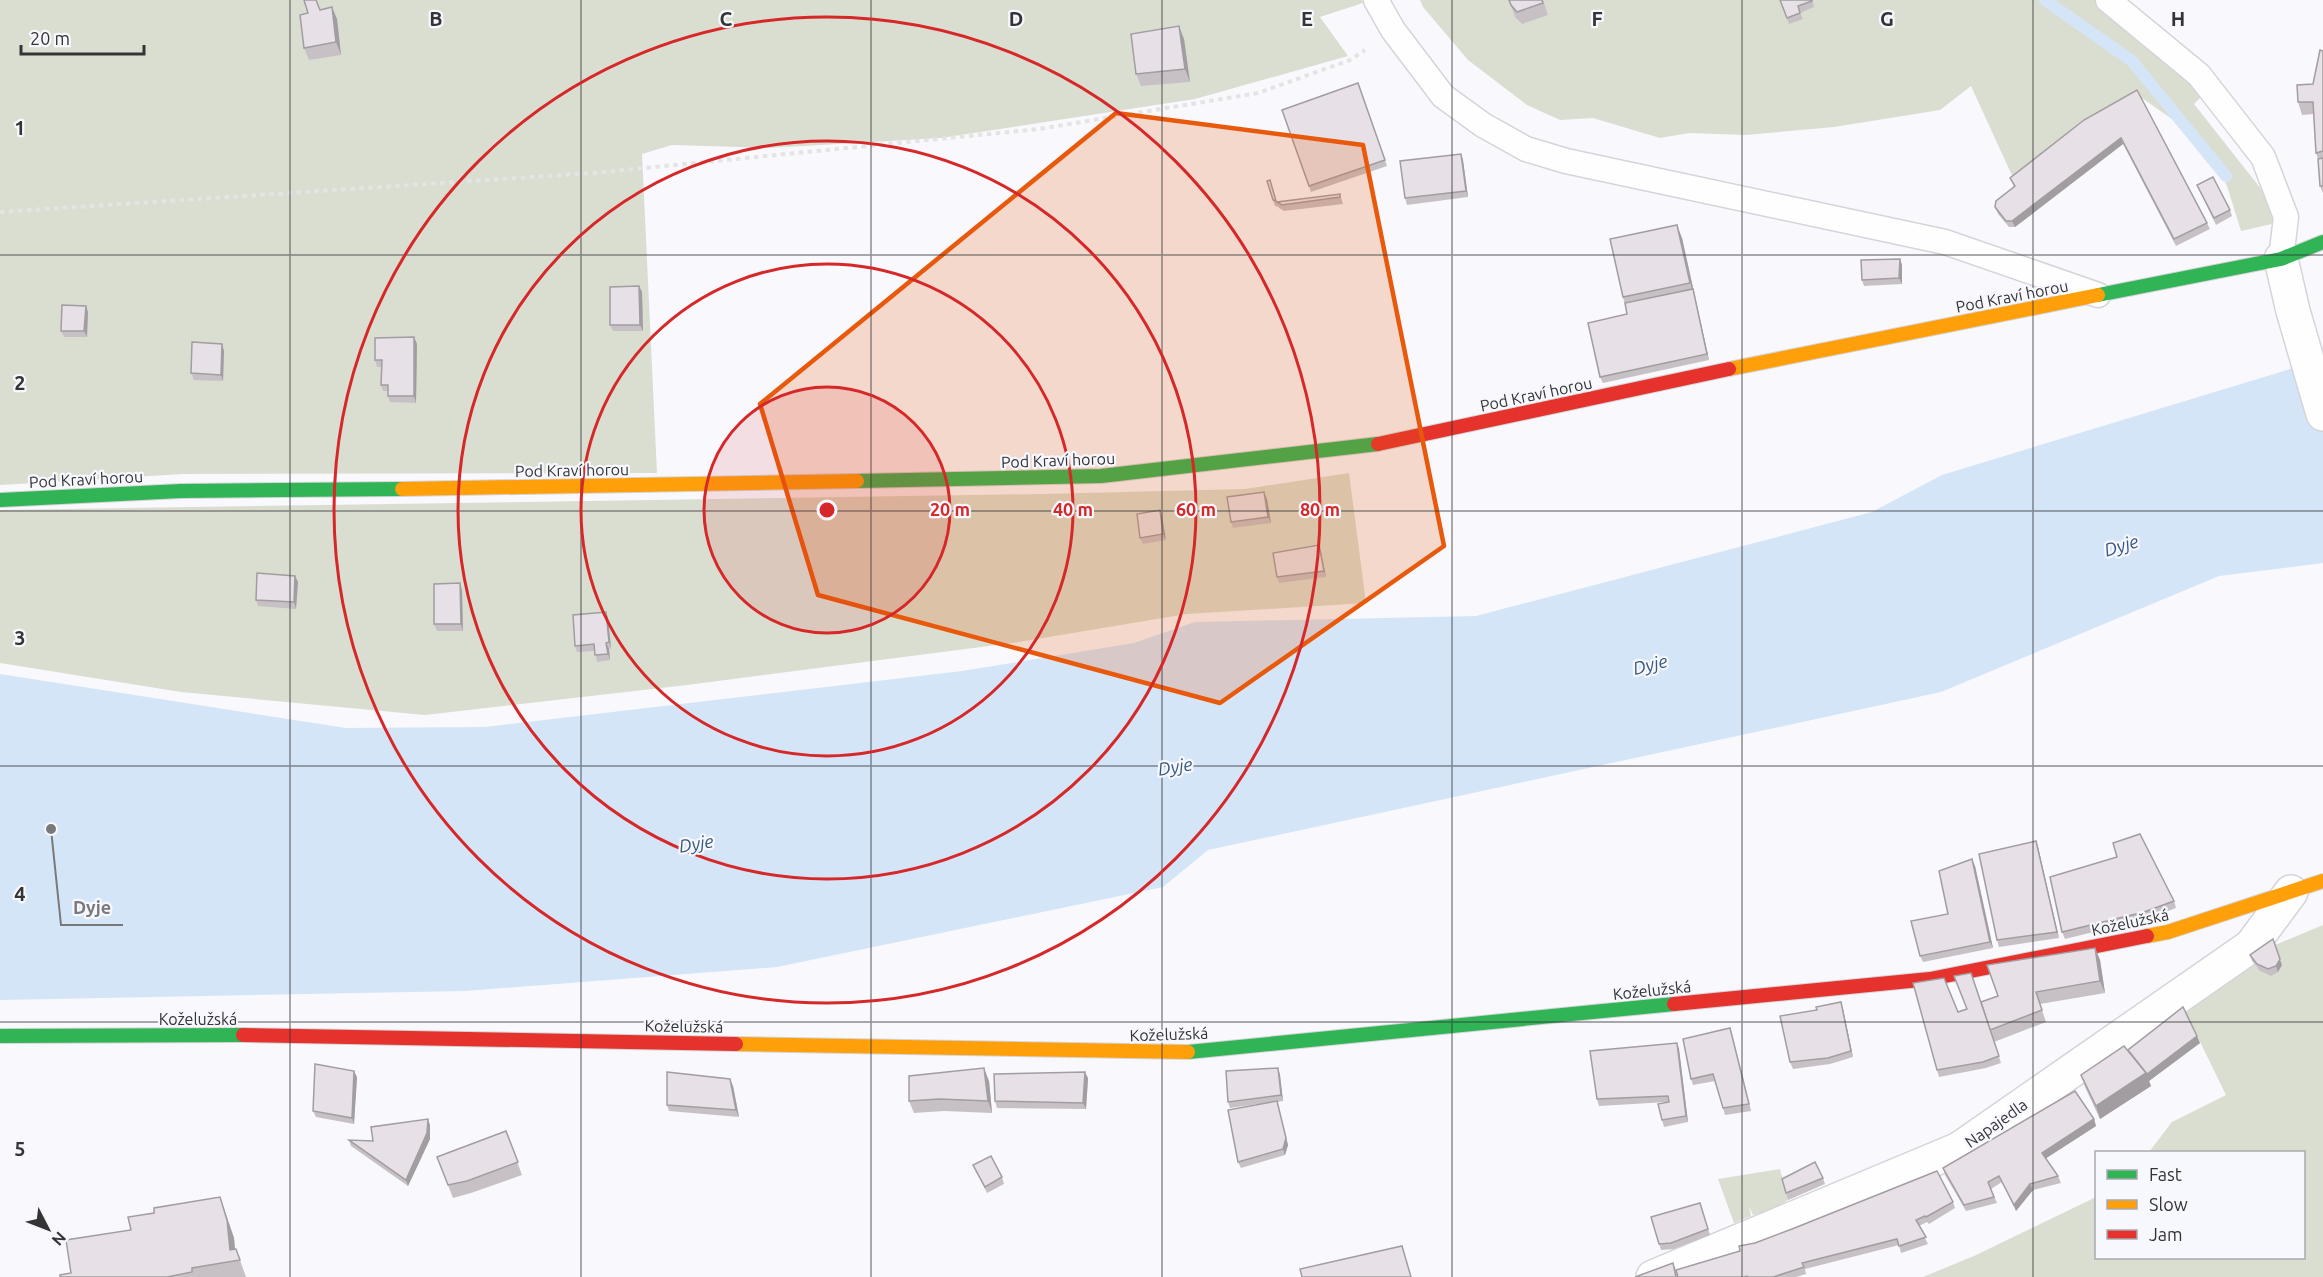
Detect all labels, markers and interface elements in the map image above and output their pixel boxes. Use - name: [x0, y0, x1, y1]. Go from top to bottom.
- text: B: [429, 7, 443, 30]
- text: C: [720, 7, 733, 30]
- text: D: [1009, 7, 1023, 30]
- text: E: [1301, 7, 1313, 30]
- text: F: [1591, 7, 1603, 30]
- text: G: [1880, 7, 1894, 30]
- text: H: [2171, 7, 2185, 30]
- scale bar: [21, 18, 144, 56]
- text: 20 m: [30, 28, 70, 48]
- text: 1: [14, 116, 26, 139]
- street label: Pod Kraví horou: [1954, 276, 2070, 316]
- text: 2: [14, 371, 26, 394]
- street label: Pod Kraví horou: [1478, 373, 1594, 415]
- street label: Pod Kraví horou: [1001, 449, 1115, 471]
- street label: Pod Kraví horou: [515, 460, 629, 480]
- street label: Pod Kraví horou: [29, 467, 143, 491]
- text: 20 m: [930, 499, 970, 519]
- text: 40 m: [1053, 499, 1093, 519]
- text: 60 m: [1176, 499, 1216, 519]
- text: 80 m: [1300, 499, 1340, 519]
- centre of rings: [817, 500, 837, 520]
- water label: Dyje: [2101, 530, 2141, 560]
- text: 3: [14, 626, 26, 649]
- water label: Dyje: [1631, 650, 1669, 678]
- water label: Dyje: [1156, 753, 1194, 779]
- water label: Dyje: [677, 830, 715, 856]
- text: 4: [14, 882, 26, 905]
- callout: Dyje: [61, 889, 123, 925]
- text: Dyje: [73, 897, 111, 917]
- street label: Koželužská: [2090, 905, 2170, 939]
- street label: Koželužská: [1612, 977, 1692, 1003]
- street label: Koželužská: [159, 1010, 237, 1028]
- street label: Koželužská: [644, 1016, 724, 1036]
- street label: Koželužská: [1129, 1024, 1209, 1044]
- street label: Napajedla: [1961, 1095, 2031, 1151]
- text: 5: [14, 1137, 26, 1160]
- legend: [2095, 1151, 2305, 1259]
- text: Fast: [2149, 1164, 2182, 1184]
- text: Slow: [2149, 1194, 2188, 1214]
- north arrow: [18, 1199, 78, 1259]
- text: Jam: [2149, 1224, 2183, 1244]
- text: N: [48, 1229, 70, 1249]

